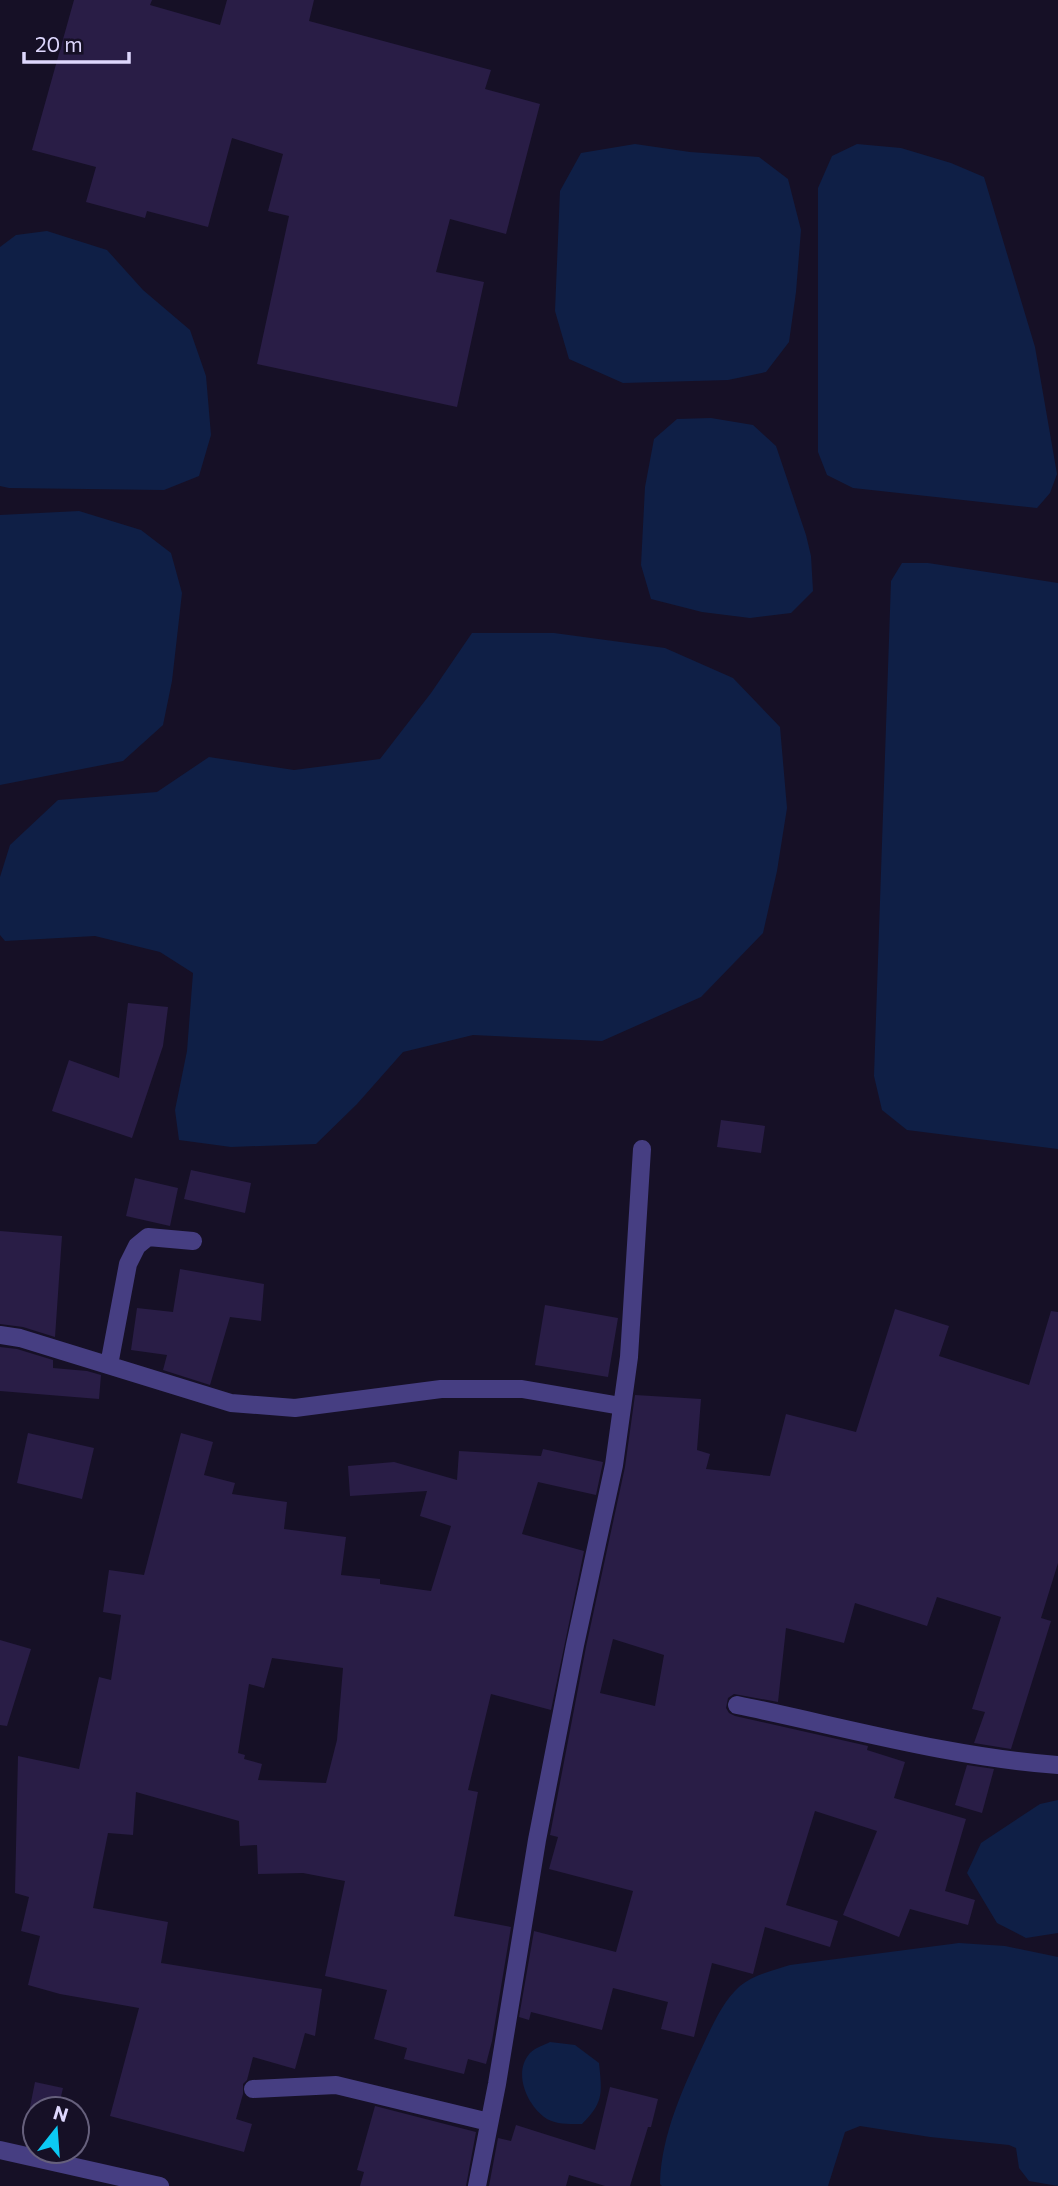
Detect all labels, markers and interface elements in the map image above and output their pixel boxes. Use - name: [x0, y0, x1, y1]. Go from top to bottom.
- scale bar: [24, 21, 130, 65]
- text: 20 m: [35, 31, 83, 56]
- north arrow: [21, 2095, 91, 2165]
- text: N: [51, 2100, 71, 2126]

